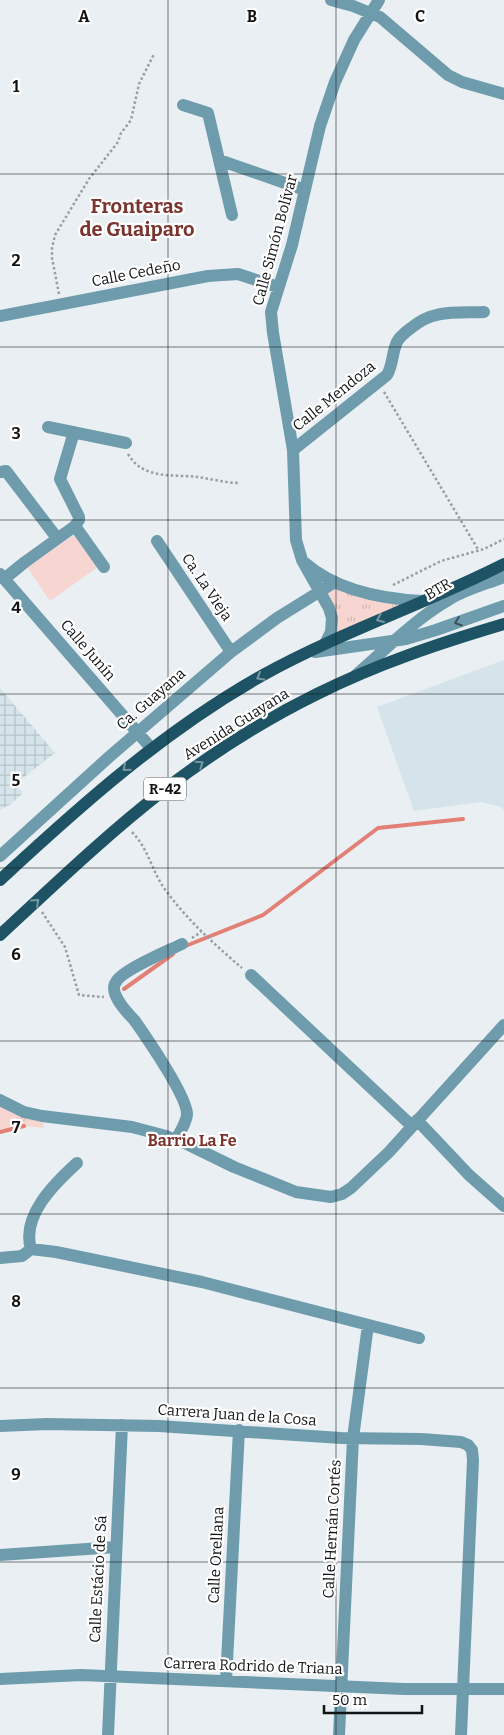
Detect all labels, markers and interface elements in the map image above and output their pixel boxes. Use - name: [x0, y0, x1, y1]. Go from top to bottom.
- text: A: [78, 7, 90, 26]
- text: B: [247, 7, 257, 26]
- text: C: [415, 7, 425, 26]
- text: 1: [13, 77, 20, 96]
- street label: Calle Simón Bolívar: [249, 172, 301, 307]
- district label: Fronteras de Guaiparo: [79, 194, 195, 241]
- text: 2: [11, 251, 21, 270]
- street label: Calle Cedeño: [90, 256, 182, 290]
- street label: Calle Mendoza: [289, 357, 379, 435]
- text: 3: [11, 424, 21, 443]
- street label: Ca. La Vieja: [178, 550, 236, 624]
- street label: BTR: [422, 574, 454, 604]
- text: 4: [11, 598, 21, 617]
- one-way arrow: [376, 613, 385, 624]
- street label: Calle Junín: [57, 616, 120, 685]
- one-way arrow: [454, 616, 463, 626]
- street label: Ca. Guayana: [113, 664, 189, 734]
- one-way arrow: [256, 671, 265, 681]
- street label: Avenida Guayana: [180, 684, 292, 764]
- one-way arrow: [195, 761, 204, 771]
- one-way arrow: [123, 763, 132, 771]
- text: 5: [12, 771, 21, 790]
- road number: R-42: [144, 778, 186, 801]
- one-way arrow: [30, 899, 39, 908]
- text: 6: [11, 945, 21, 964]
- text: 7: [12, 1118, 21, 1137]
- district label: Barrio La Fe: [148, 1131, 237, 1150]
- text: 8: [11, 1292, 21, 1311]
- street label: Carrera Juan de la Cosa: [157, 1400, 317, 1430]
- street label: Calle Hernán Cortés: [319, 1459, 345, 1599]
- text: 9: [11, 1465, 21, 1484]
- street label: Calle Orellana: [204, 1506, 228, 1604]
- street label: Calle Estácio de Sá: [86, 1515, 110, 1643]
- street label: Carrera Rodrido de Triana: [163, 1654, 343, 1678]
- scale bar: [324, 1682, 422, 1714]
- text: 50 m: [332, 1691, 368, 1709]

